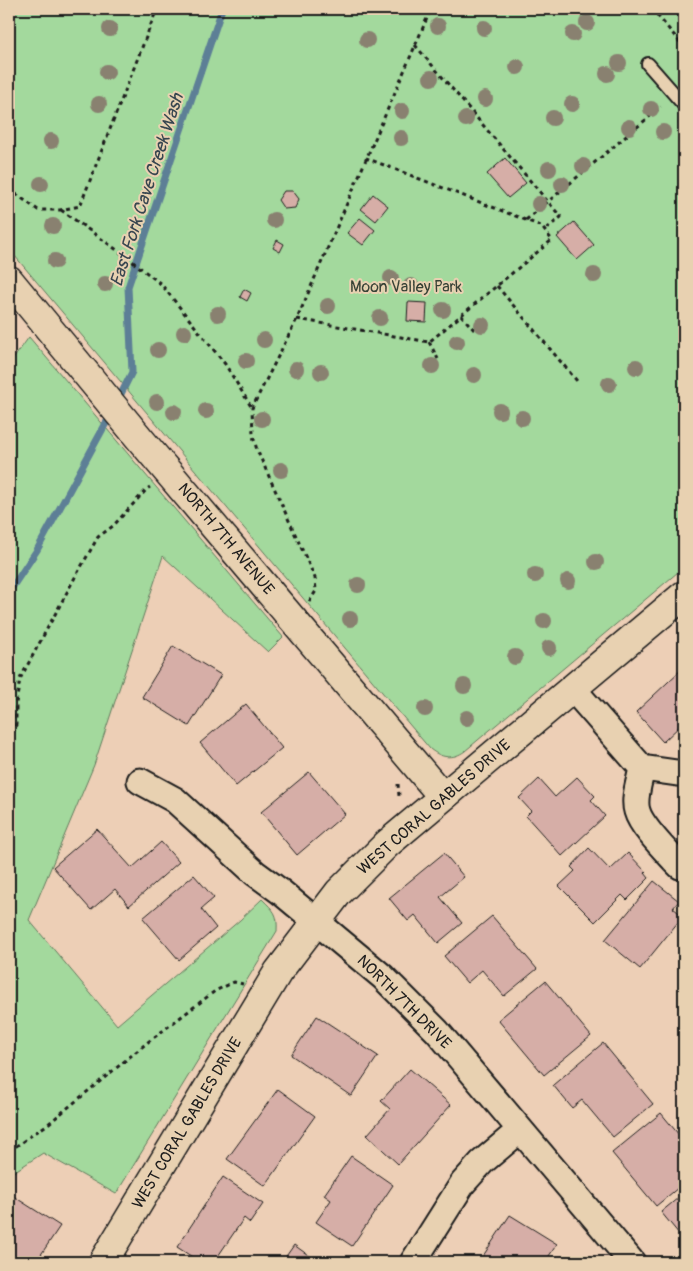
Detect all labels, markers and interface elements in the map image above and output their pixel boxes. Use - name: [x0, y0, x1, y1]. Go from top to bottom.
- water label: East Fork Cave Creek Wash: [105, 89, 190, 289]
- park label: Moon Valley Park: [350, 277, 462, 297]
- street label: NORTH 7TH AVENUE: [173, 479, 279, 599]
- street label: WEST CORAL GABLES DRIVE: [353, 735, 515, 879]
- street label: NORTH 7TH DRIVE: [353, 951, 455, 1053]
- street label: WEST CORAL GABLES DRIVE: [128, 1034, 246, 1212]

